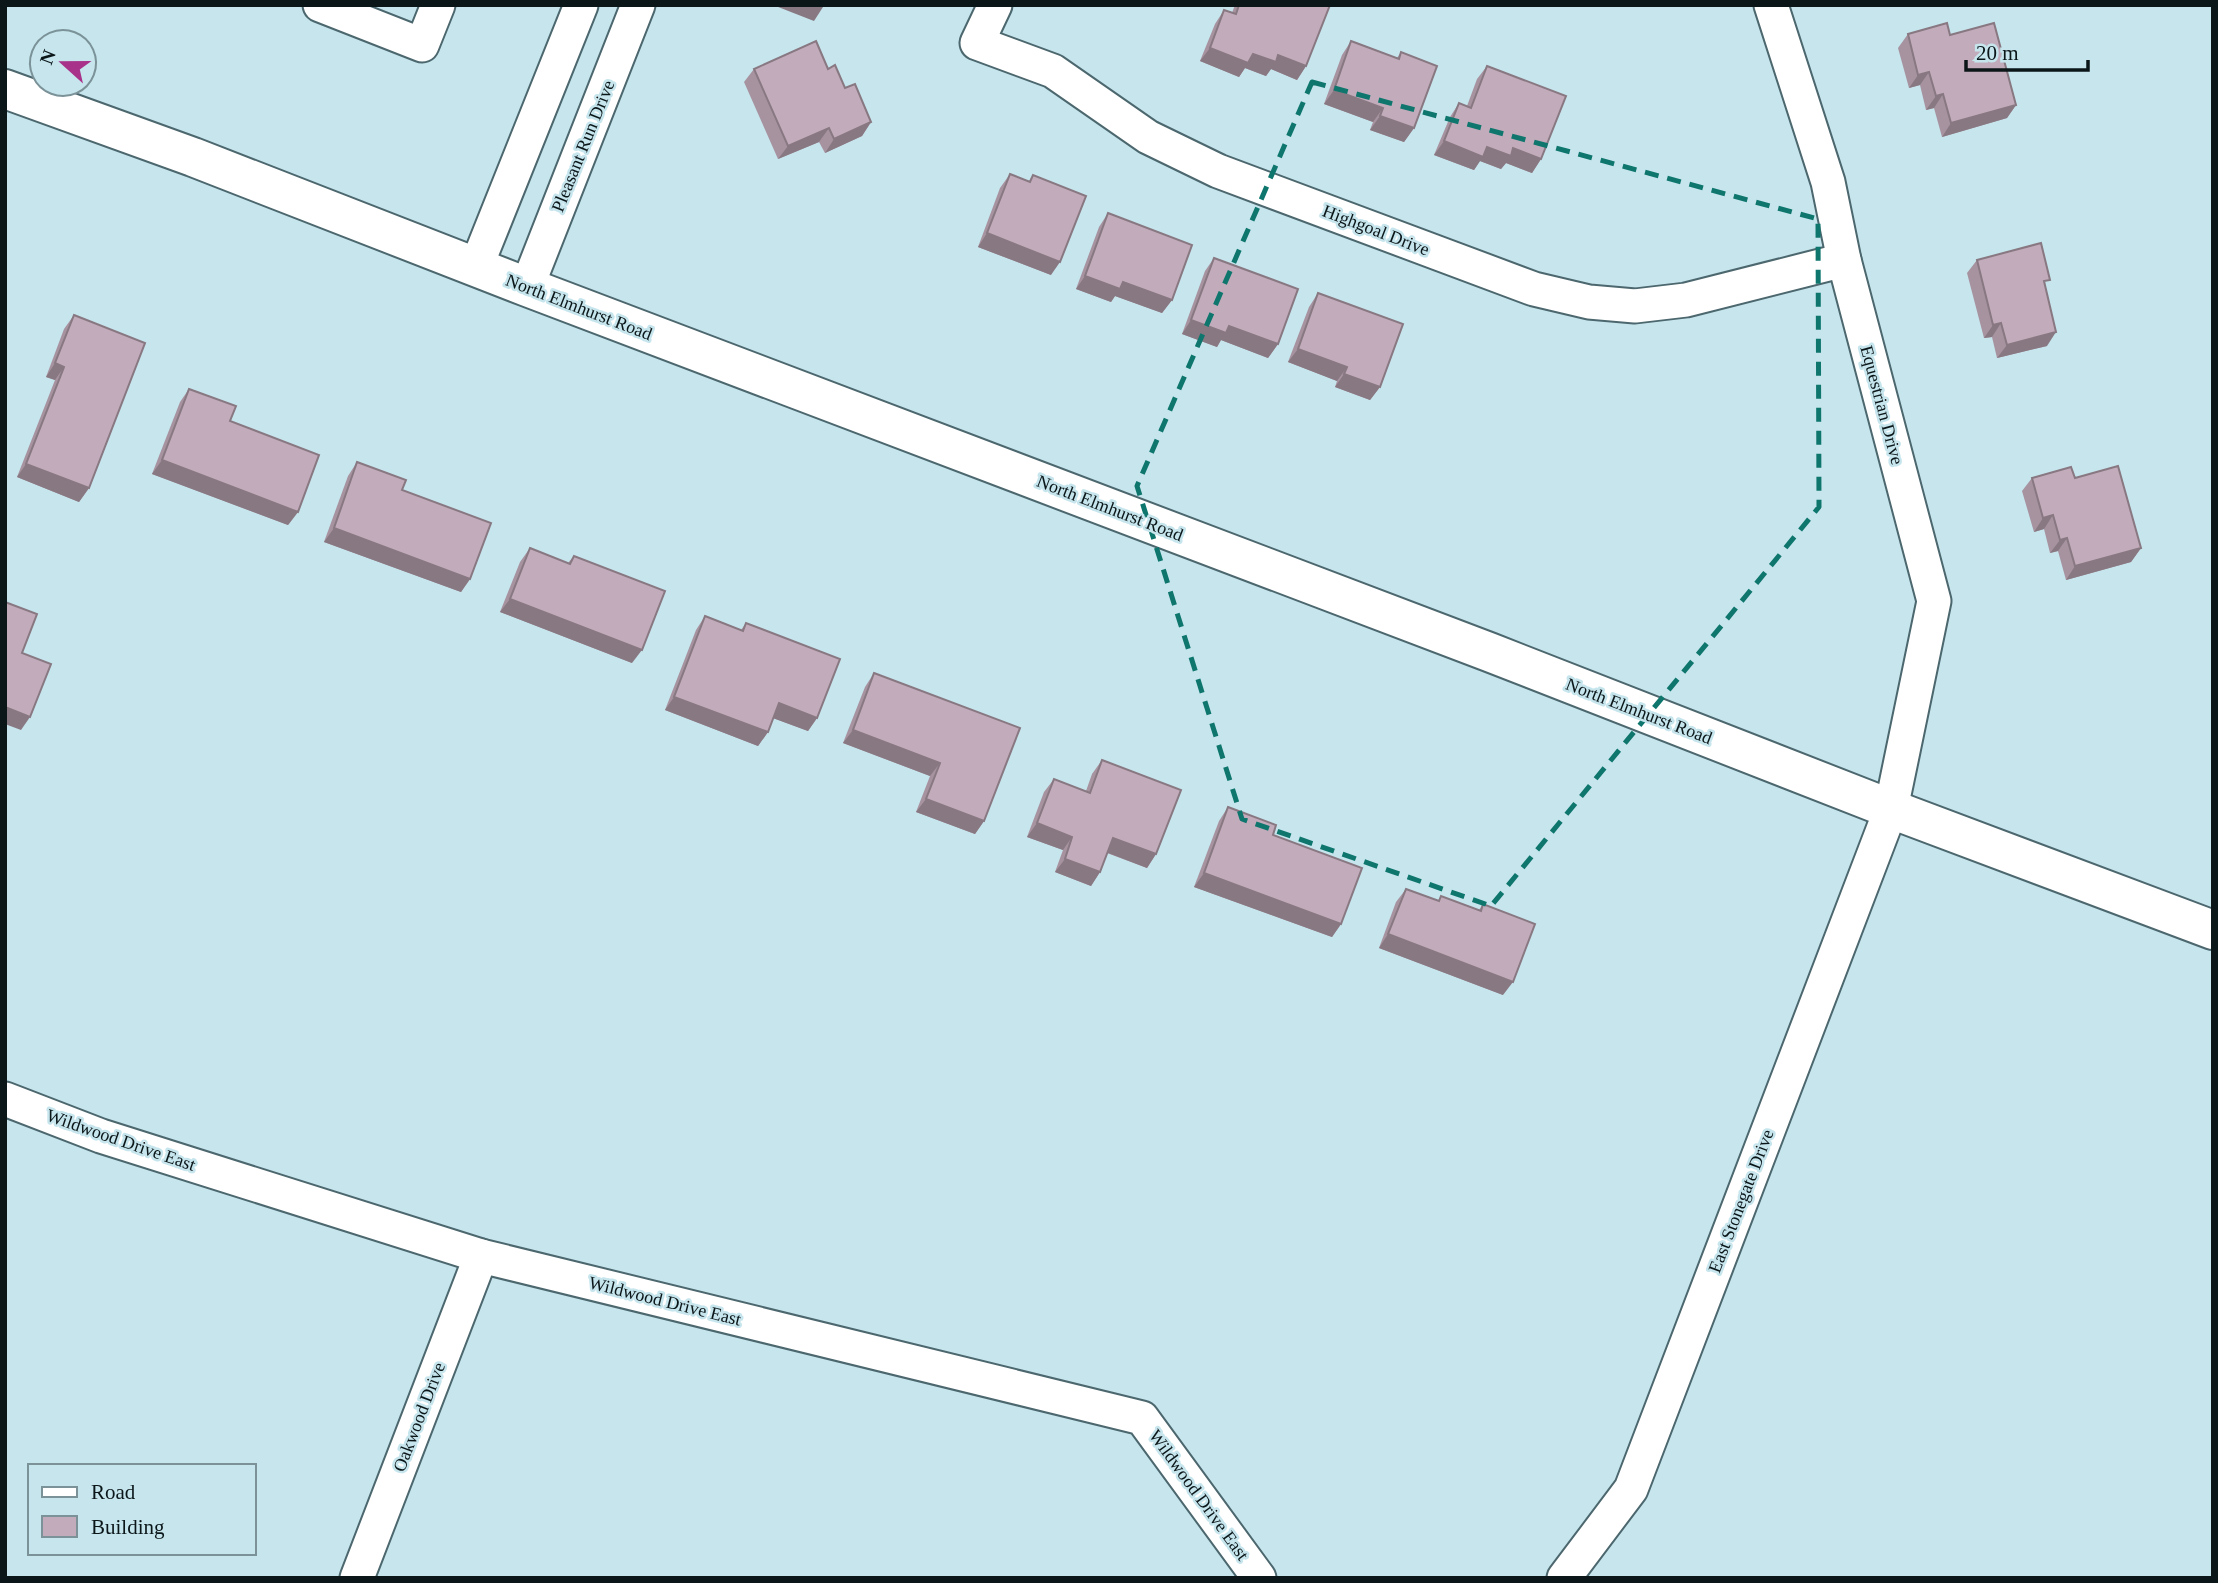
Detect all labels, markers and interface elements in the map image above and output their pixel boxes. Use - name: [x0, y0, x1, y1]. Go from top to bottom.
- north arrow: [28, 28, 98, 98]
- scale bar: [1966, 28, 2088, 72]
- text: 20 m: [1976, 41, 2019, 65]
- text: N: [35, 47, 60, 67]
- street label: Pleasant Run Drive: [548, 77, 618, 215]
- street label: Highgoal Drive: [1320, 201, 1432, 259]
- street label: North Elmhurst Road: [503, 270, 655, 344]
- street label: Equestrian Drive: [1856, 343, 1908, 467]
- street label: North Elmhurst Road: [1034, 471, 1186, 545]
- street label: North Elmhurst Road: [1563, 674, 1715, 748]
- street label: Wildwood Drive East: [44, 1105, 198, 1175]
- street label: East Stonegate Drive: [1704, 1126, 1778, 1276]
- street label: Wildwood Drive East: [587, 1272, 743, 1330]
- street label: Oakwood Drive: [389, 1360, 449, 1474]
- street label: Wildwood Drive East: [1145, 1426, 1253, 1564]
- legend: [28, 1464, 256, 1555]
- text: Road: [91, 1480, 136, 1504]
- text: Building: [91, 1515, 165, 1539]

